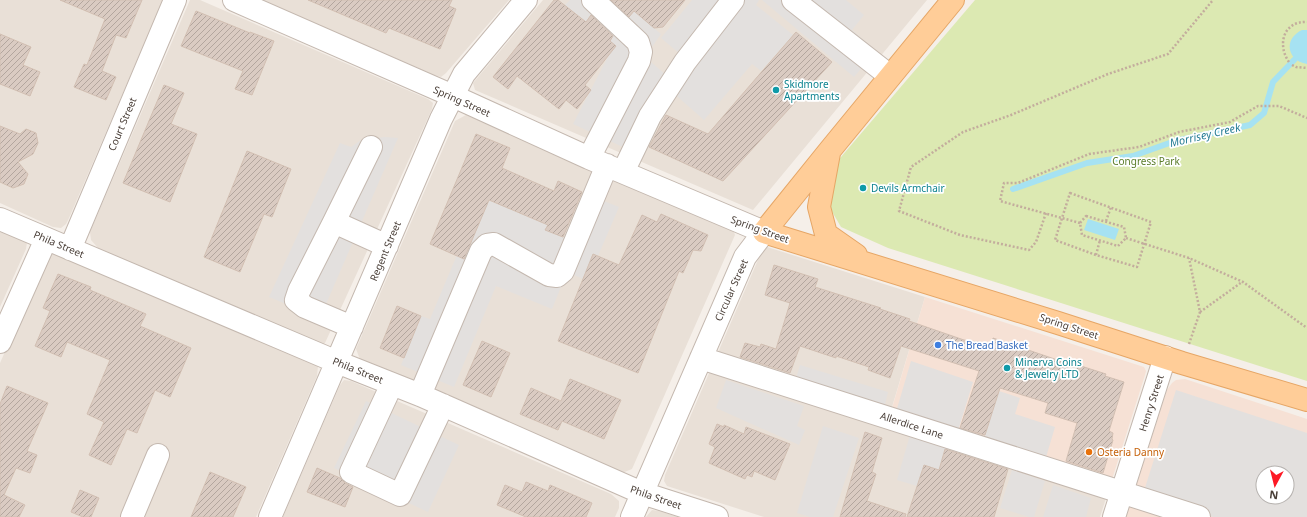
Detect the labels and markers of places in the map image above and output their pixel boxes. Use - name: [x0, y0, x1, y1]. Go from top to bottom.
- place label: Skidmore Apartments: [784, 77, 840, 103]
- marker: Skidmore Apartments: [771, 85, 781, 95]
- place label: Devils Armchair: [871, 181, 945, 195]
- marker: Devils Armchair: [858, 183, 868, 193]
- place label: The Bread Basket: [946, 338, 1028, 352]
- marker: The Bread Basket: [933, 340, 943, 350]
- place label: Minerva Coins & Jewelry LTD: [1015, 355, 1082, 381]
- marker: Minerva Coins & Jewelry LTD: [1002, 363, 1012, 373]
- place label: Osteria Danny: [1097, 445, 1165, 459]
- marker: Osteria Danny: [1084, 447, 1094, 457]

